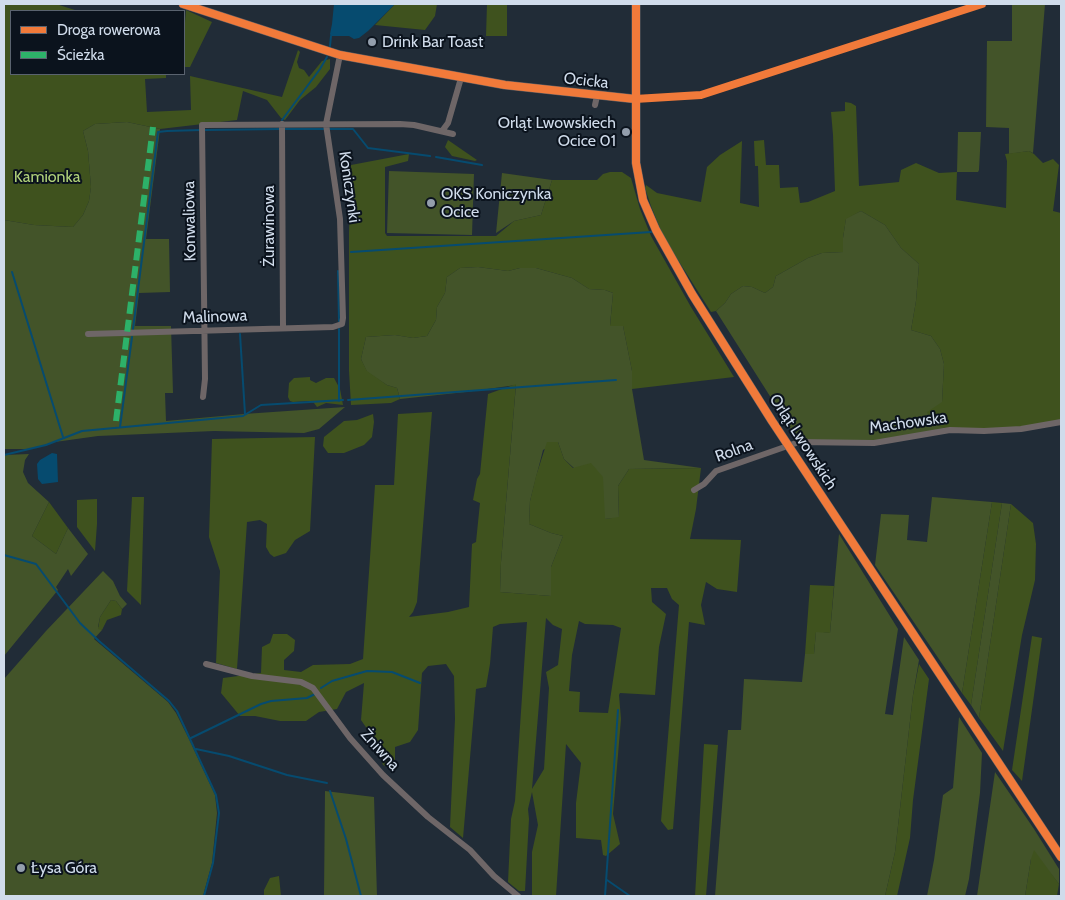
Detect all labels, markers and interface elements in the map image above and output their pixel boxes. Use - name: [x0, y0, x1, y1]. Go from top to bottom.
- legend: [10, 10, 185, 75]
- text: Droga rowerowa: [57, 21, 161, 39]
- place label: Drink Bar Toast: [382, 32, 483, 52]
- marker: Drink Bar Toast: [366, 36, 378, 48]
- text: Ścieżka: [57, 46, 104, 64]
- street label: Ocicka: [563, 69, 609, 93]
- place label: Orląt Lwowskiech Ocice 01: [498, 113, 616, 151]
- marker: Orląt Lwowskiech Ocice 01: [620, 126, 632, 138]
- street label: Koniczynki: [334, 150, 364, 224]
- park label: Kamionka: [14, 167, 80, 187]
- street label: Konwaliowa: [180, 181, 200, 261]
- place label: OKS Koniczynka Ocice: [441, 184, 551, 222]
- street label: Żurawinowa: [259, 185, 279, 267]
- marker: OKS Koniczynka Ocice: [425, 197, 437, 209]
- street label: Malinowa: [182, 306, 248, 328]
- street label: Orląt Lwowskich: [765, 391, 841, 493]
- street label: Machowska: [868, 408, 948, 438]
- street label: Rolna: [713, 435, 755, 467]
- street label: Żniwna: [356, 725, 404, 775]
- place label: Łysa Góra: [31, 858, 97, 878]
- marker: Łysa Góra: [15, 862, 27, 874]

